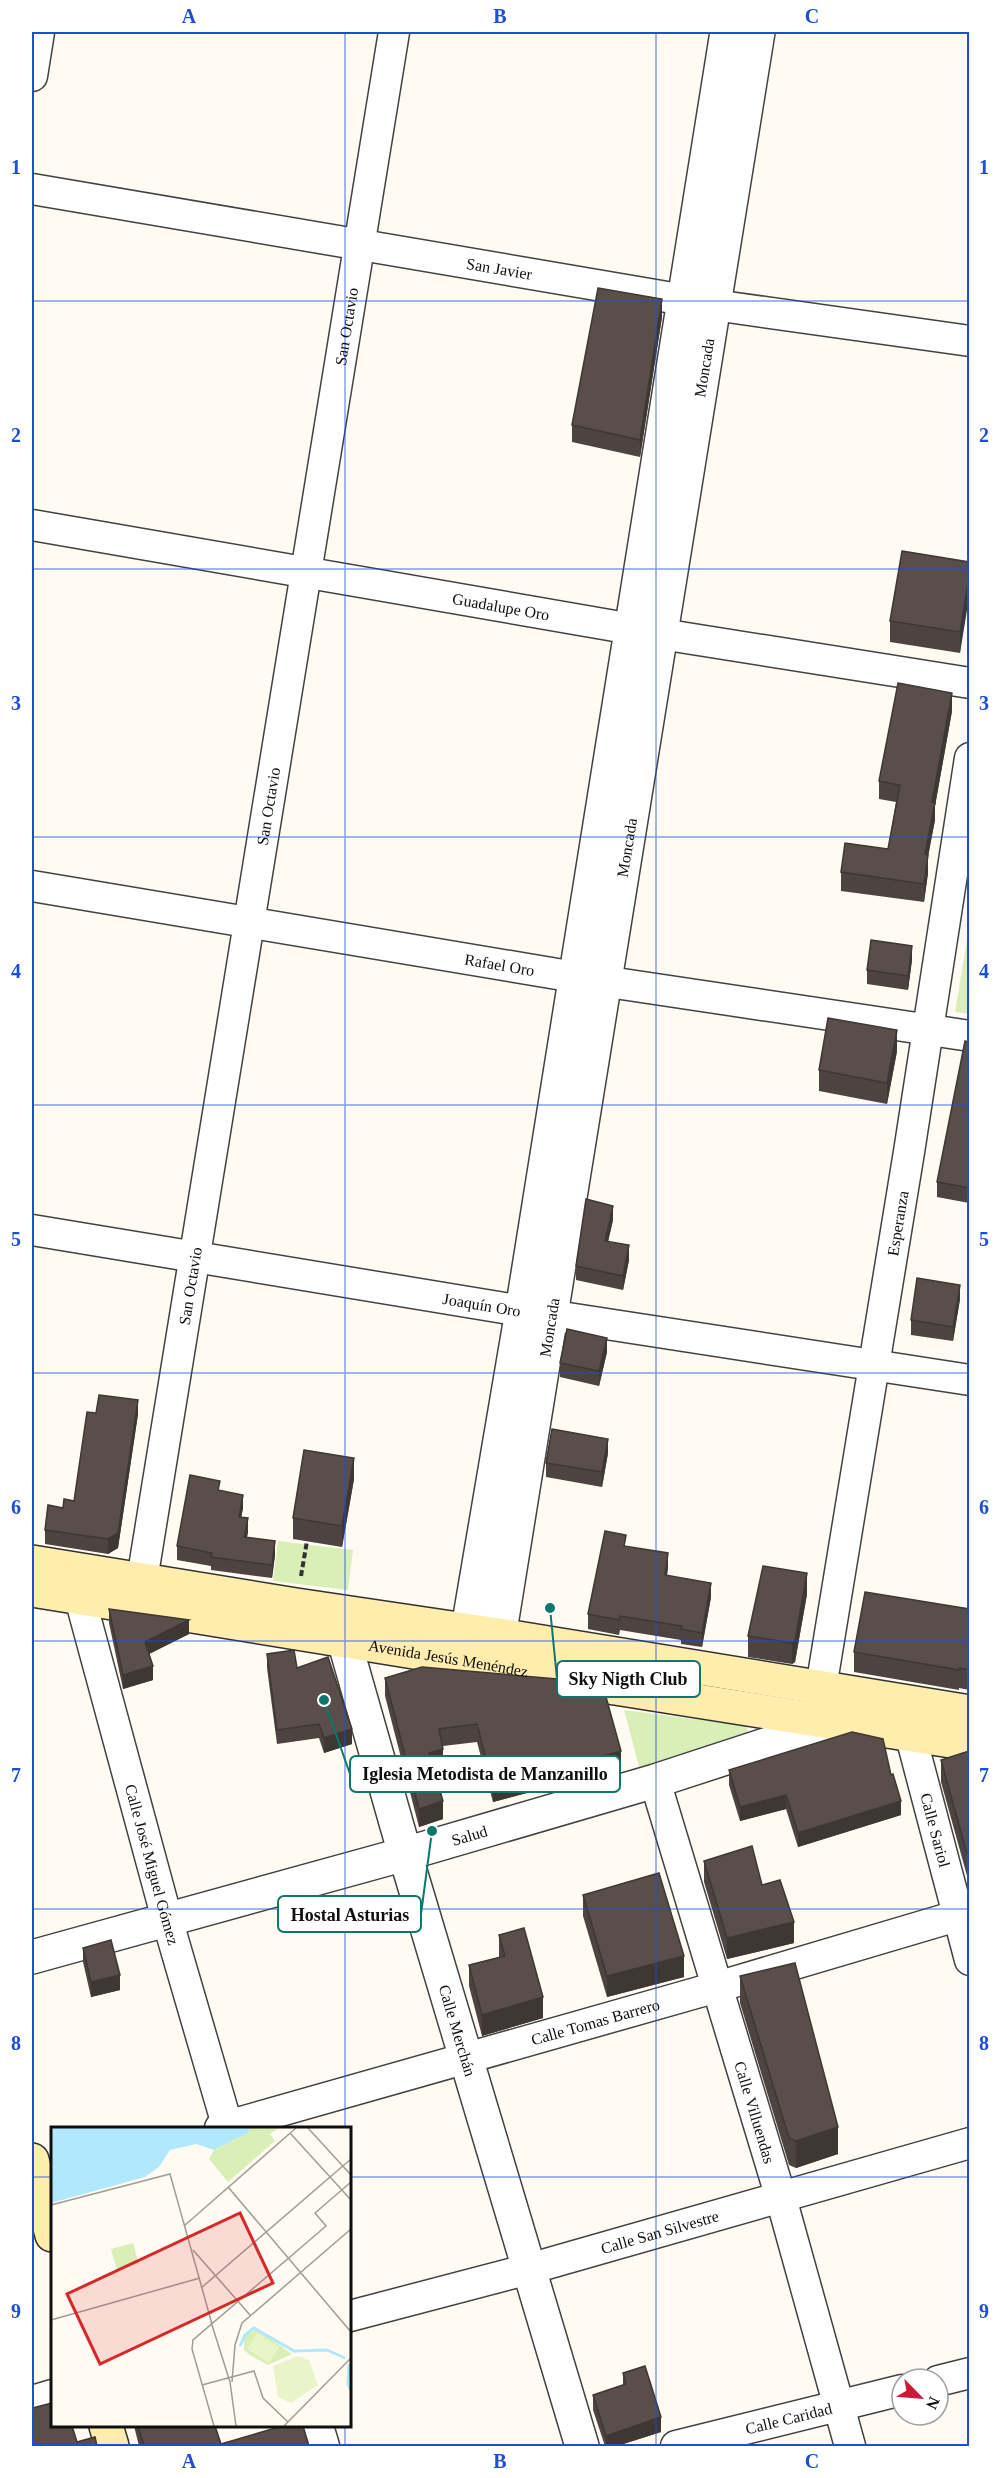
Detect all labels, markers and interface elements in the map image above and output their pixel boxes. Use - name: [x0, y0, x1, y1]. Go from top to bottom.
- text: A: [182, 5, 197, 27]
- text: B: [493, 5, 507, 27]
- text: C: [805, 5, 819, 27]
- text: 1: [11, 156, 21, 178]
- text: 1: [979, 156, 989, 178]
- street label: San Javier: [465, 255, 534, 283]
- street label: San Octavio: [332, 286, 361, 367]
- street label: Moncada: [691, 337, 717, 399]
- text: 2: [11, 424, 21, 446]
- text: 2: [979, 424, 989, 446]
- street label: Guadalupe Oro: [451, 590, 551, 624]
- text: 3: [11, 692, 21, 714]
- text: 3: [979, 692, 989, 714]
- street label: San Octavio: [254, 766, 283, 846]
- street label: Moncada: [614, 817, 640, 878]
- street label: Rafael Oro: [463, 951, 536, 979]
- text: 4: [11, 960, 21, 982]
- text: 4: [979, 960, 989, 982]
- street label: Esperanza: [884, 1189, 912, 1257]
- text: 5: [11, 1228, 21, 1250]
- text: 5: [979, 1228, 989, 1250]
- street label: San Octavio: [176, 1246, 205, 1326]
- street label: Joaquín Oro: [442, 1290, 522, 1320]
- street label: Moncada: [536, 1297, 563, 1358]
- text: 6: [11, 1496, 21, 1518]
- text: 6: [979, 1496, 989, 1518]
- street label: Avenida Jesús Menéndez: [367, 1637, 530, 1680]
- callout: Sky Nigth Club: [557, 1661, 700, 1697]
- text: Sky Nigth Club: [568, 1669, 688, 1689]
- callout: Iglesia Metodista de Manzanillo: [350, 1756, 620, 1792]
- text: 7: [11, 1764, 21, 1786]
- text: Iglesia Metodista de Manzanillo: [362, 1764, 608, 1784]
- text: 7: [979, 1764, 989, 1786]
- street label: Calle José Miguel Gómez: [122, 1782, 182, 1947]
- street label: Calle Sariol: [917, 1791, 953, 1870]
- street label: Salud: [450, 1822, 489, 1849]
- callout: Hostal Asturias: [278, 1896, 421, 1932]
- text: Hostal Asturias: [291, 1905, 409, 1925]
- street label: Calle Merchán: [436, 1983, 479, 2078]
- street label: Calle Tomas Barrero: [529, 1996, 662, 2048]
- text: 8: [11, 2032, 21, 2054]
- text: 8: [979, 2032, 989, 2054]
- street label: Calle Villuendas: [731, 2059, 778, 2166]
- inset map: [51, 2127, 351, 2427]
- street label: Calle San Silvestre: [599, 2207, 721, 2257]
- text: 9: [11, 2300, 21, 2322]
- text: 9: [979, 2300, 989, 2322]
- north arrow: [890, 2367, 950, 2427]
- text: N: [923, 2394, 943, 2412]
- street label: Calle Caridad: [744, 2400, 834, 2437]
- text: A: [182, 2450, 197, 2472]
- text: B: [493, 2450, 507, 2472]
- text: C: [805, 2450, 819, 2472]

